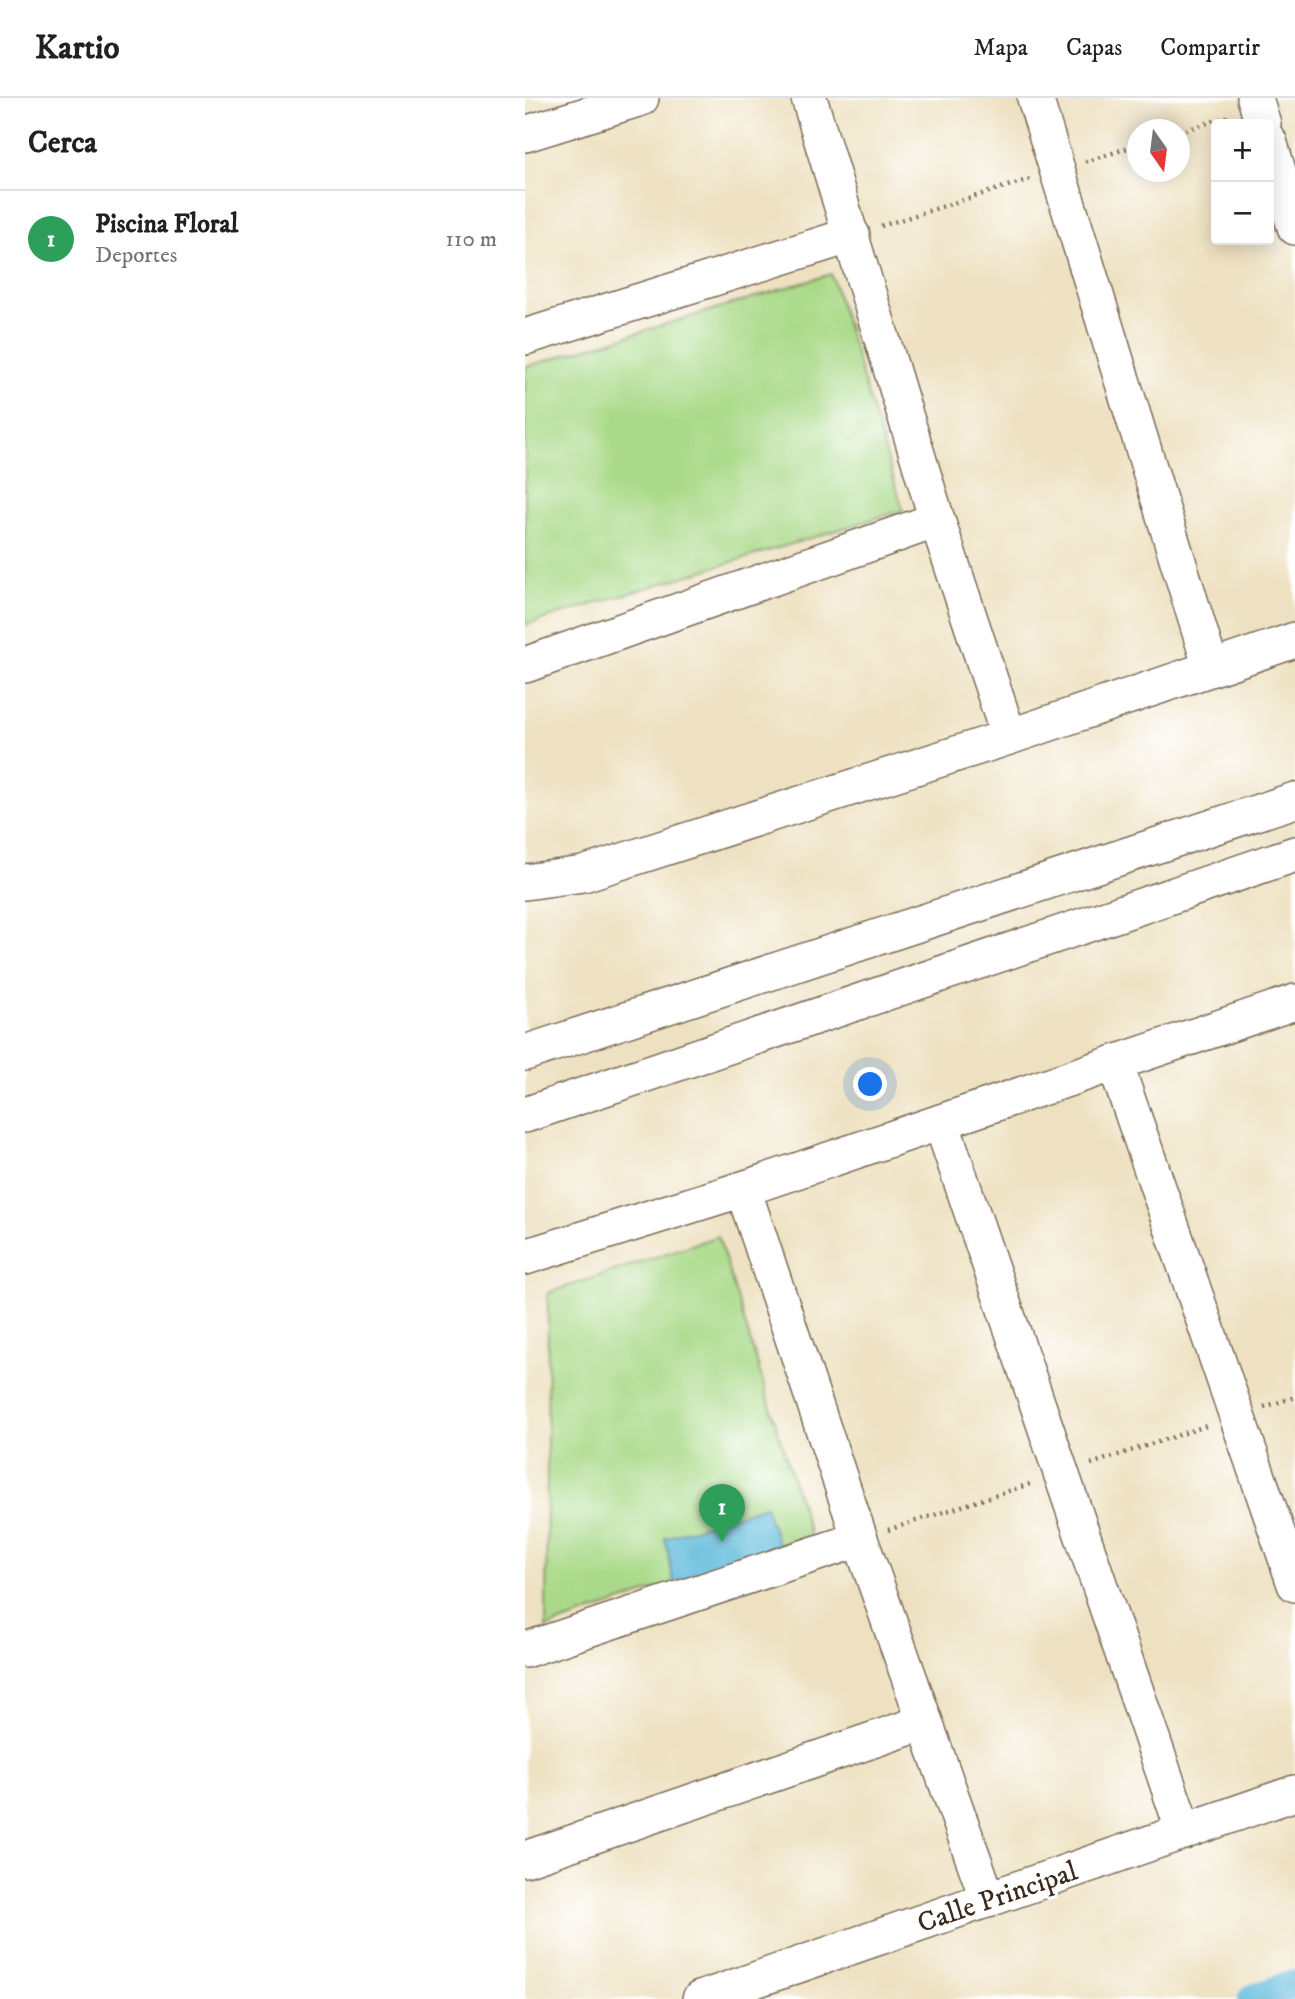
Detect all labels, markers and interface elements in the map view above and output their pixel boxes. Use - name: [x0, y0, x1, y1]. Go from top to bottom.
- text: Kartio: [35, 28, 120, 69]
- text: Mapa: [974, 33, 1028, 63]
- text: Capas: [1066, 33, 1122, 63]
- text: Compartir: [1160, 33, 1260, 63]
- north arrow: [1127, 119, 1190, 182]
- map controls: [1211, 119, 1274, 245]
- button: +: [1211, 119, 1274, 182]
- text: Cerca: [28, 125, 97, 162]
- button: −: [1211, 182, 1274, 245]
- text: Piscina Floral: [95, 208, 238, 241]
- text: 1: [47, 225, 55, 254]
- text: 110 m: [446, 225, 497, 254]
- text: Deportes: [95, 241, 177, 270]
- your location: [853, 1067, 887, 1101]
- pin: 1: [699, 1484, 745, 1542]
- street label: Calle Principal: [913, 1854, 1083, 1941]

